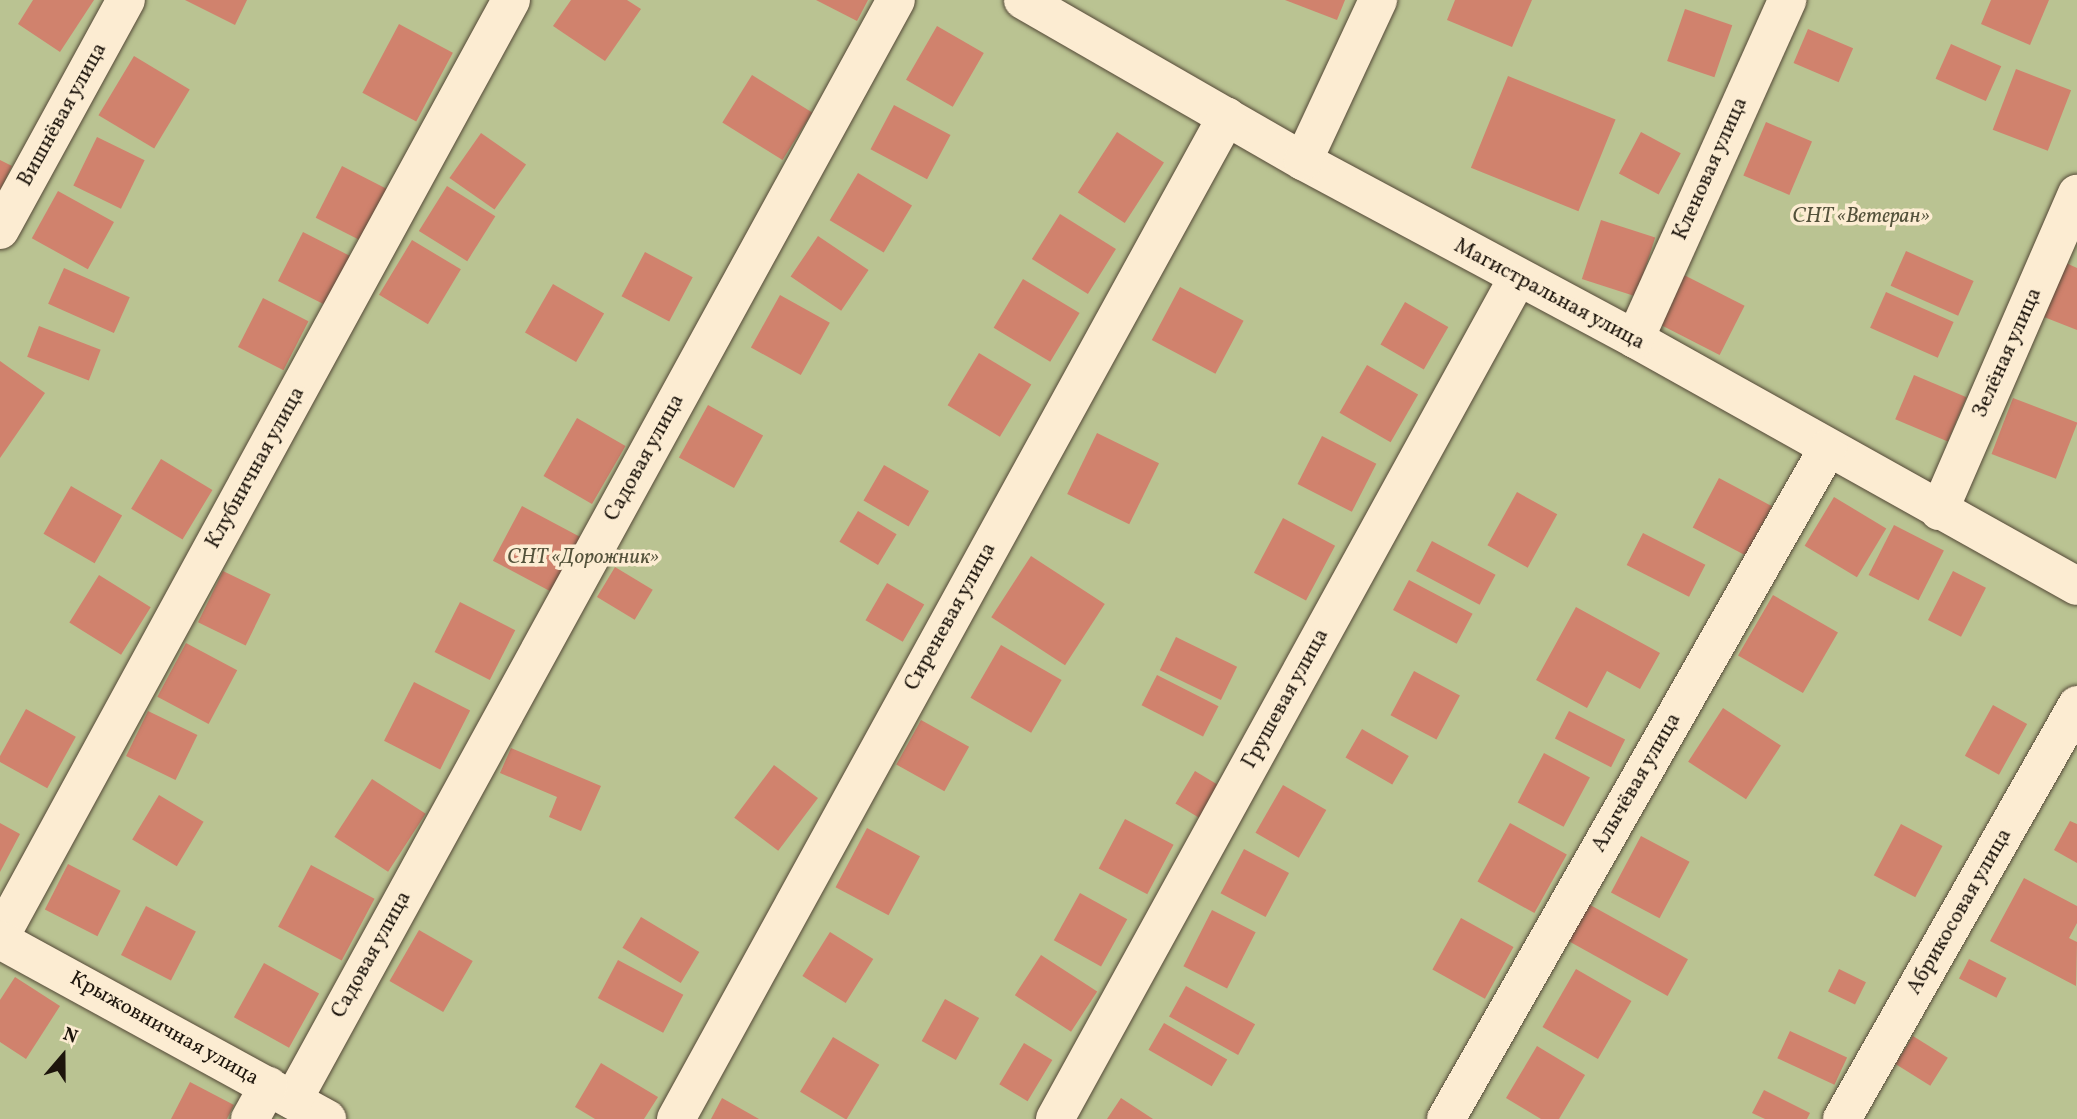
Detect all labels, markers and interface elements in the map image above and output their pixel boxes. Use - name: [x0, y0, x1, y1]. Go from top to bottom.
- street label: Вишнёвая улица: [13, 39, 113, 191]
- street label: Кленовая улица: [1668, 93, 1754, 245]
- park label: СНТ «Ветеран»: [1792, 204, 1930, 230]
- street label: Магистральная улица: [1449, 234, 1649, 356]
- street label: Зелёная улица: [1968, 284, 2048, 422]
- street label: Клубничная улица: [201, 382, 311, 554]
- street label: Садовая улица: [600, 390, 690, 526]
- street label: Сиреневая улица: [900, 538, 1002, 696]
- park label: СНТ «Дорожник»: [507, 545, 659, 571]
- street label: Грушевая улица: [1237, 625, 1335, 773]
- street label: Алычёвая улица: [1587, 709, 1687, 857]
- street label: Абрикосовая улица: [1902, 824, 2018, 1000]
- street label: Садовая улица: [327, 887, 417, 1023]
- street label: Крыжовничная улица: [65, 966, 263, 1092]
- north arrow: [28, 1021, 98, 1091]
- text: N: [59, 1022, 81, 1051]

